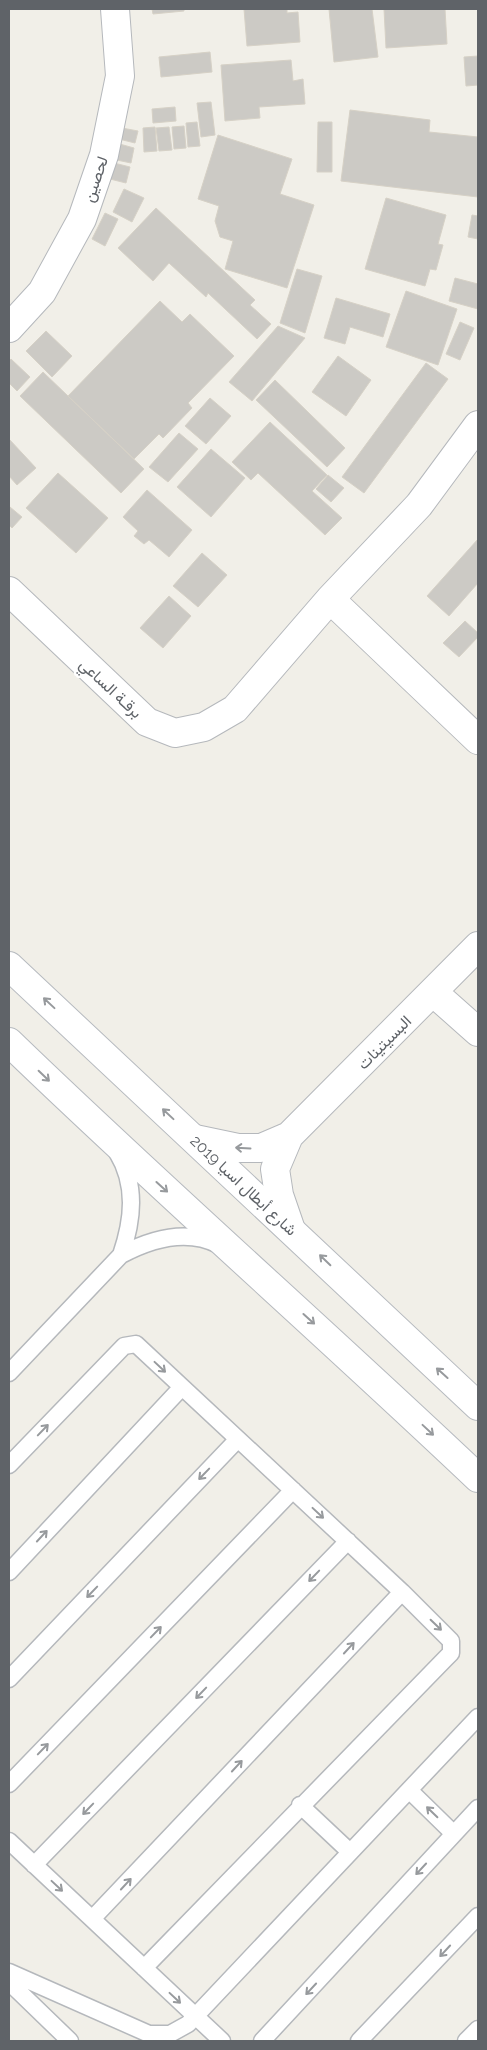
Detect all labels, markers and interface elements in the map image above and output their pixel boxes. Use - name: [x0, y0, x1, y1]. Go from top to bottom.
- street label: لحصين: [79, 154, 113, 205]
- street label: برقـة الساعي: [73, 655, 146, 725]
- one-way arrow: [42, 997, 55, 1009]
- street label: البسيتينات: [353, 1011, 415, 1073]
- one-way arrow: [37, 1069, 49, 1081]
- one-way arrow: [161, 1108, 174, 1120]
- street label: شارع أبطال اسيا 2019: [185, 1131, 301, 1241]
- one-way arrow: [235, 1143, 251, 1152]
- one-way arrow: [156, 1181, 169, 1193]
- one-way arrow: [319, 1254, 331, 1266]
- one-way arrow: [302, 1313, 315, 1325]
- one-way arrow: [154, 1361, 167, 1373]
- one-way arrow: [436, 1367, 449, 1379]
- one-way arrow: [37, 1424, 49, 1436]
- one-way arrow: [421, 1424, 434, 1436]
- one-way arrow: [198, 1468, 210, 1481]
- one-way arrow: [312, 1507, 324, 1519]
- one-way arrow: [36, 1530, 48, 1543]
- one-way arrow: [308, 1570, 320, 1582]
- one-way arrow: [86, 1585, 98, 1598]
- one-way arrow: [430, 1619, 442, 1631]
- one-way arrow: [150, 1626, 162, 1638]
- one-way arrow: [343, 1642, 355, 1654]
- one-way arrow: [195, 1686, 207, 1699]
- one-way arrow: [37, 1742, 49, 1755]
- one-way arrow: [231, 1760, 243, 1772]
- one-way arrow: [82, 1803, 94, 1816]
- one-way arrow: [426, 1806, 438, 1818]
- one-way arrow: [415, 1863, 427, 1876]
- one-way arrow: [120, 1878, 132, 1890]
- one-way arrow: [51, 1880, 63, 1892]
- one-way arrow: [439, 1945, 451, 1958]
- one-way arrow: [305, 1982, 316, 1995]
- one-way arrow: [169, 1992, 182, 2004]

